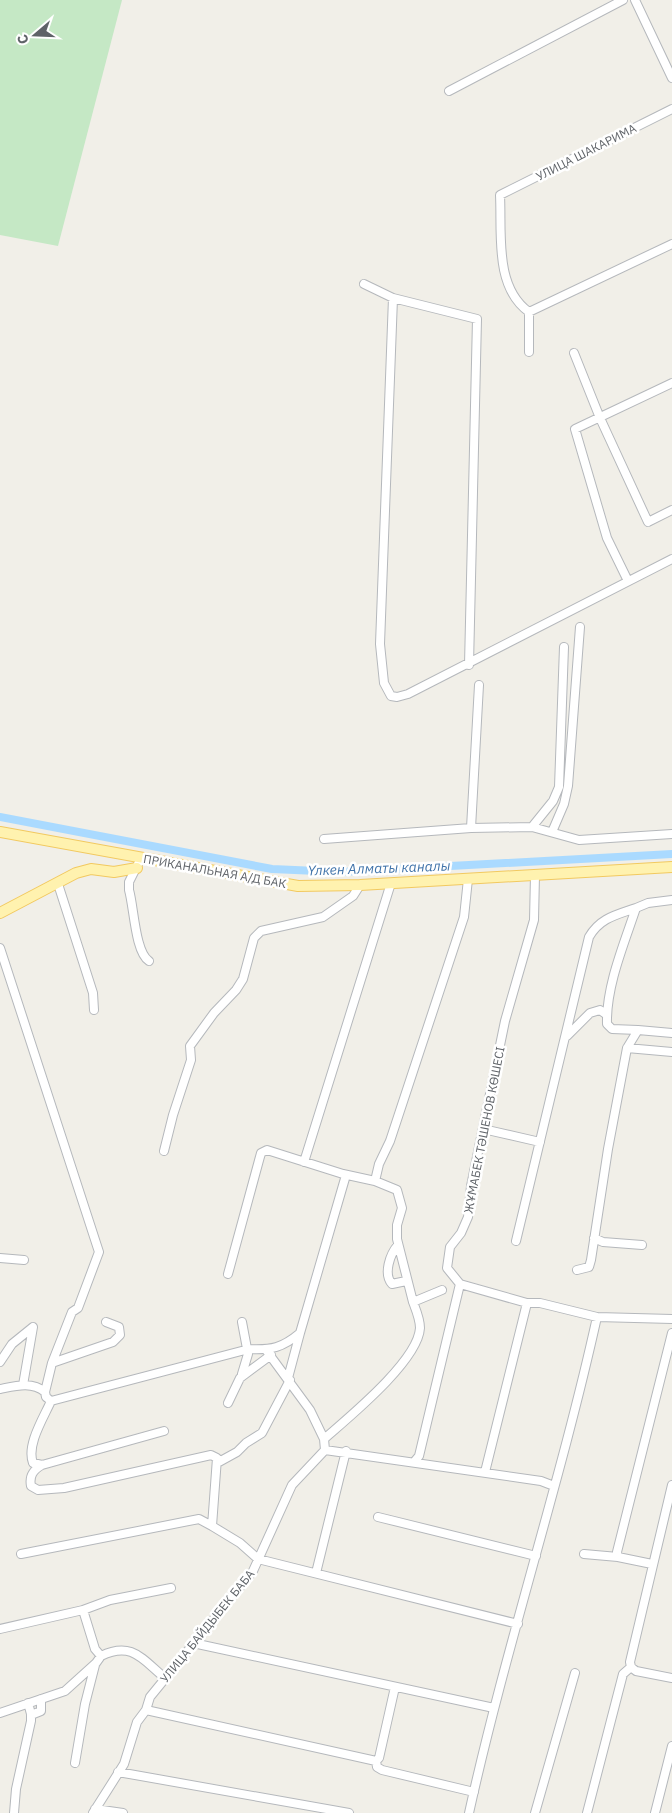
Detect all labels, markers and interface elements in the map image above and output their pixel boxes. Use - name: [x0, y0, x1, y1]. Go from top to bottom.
- north arrow: [10, 10, 60, 60]
- text: С: [13, 32, 33, 46]
- street label: УЛИЦА ШАКАРИМА: [533, 120, 639, 184]
- street label: ПРИКАНАЛЬНАЯ А/Д БАК: [142, 851, 288, 891]
- water label: Үлкен Алматы каналы: [307, 857, 451, 879]
- street label: ЖҰМАБЕК ТӘШЕНОВ КӨШЕСІ: [460, 1045, 508, 1215]
- street label: УЛИЦА БАЙДЫБЕК БАБА: [157, 1566, 257, 1686]

